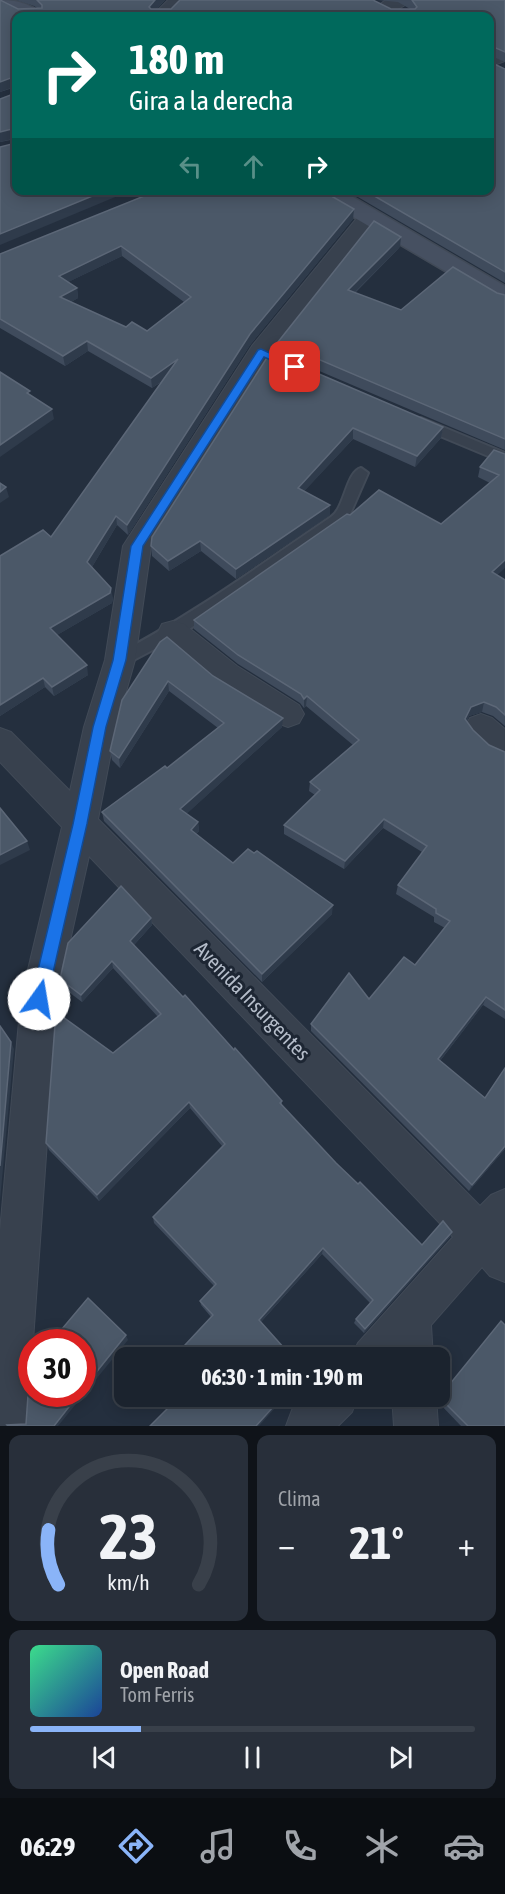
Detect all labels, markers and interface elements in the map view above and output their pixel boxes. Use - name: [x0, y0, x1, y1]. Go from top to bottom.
- text: 180 m: [129, 35, 224, 83]
- icon: right: [30, 36, 108, 114]
- text: Gira a la derecha: [129, 85, 294, 116]
- icon: left: [174, 150, 207, 183]
- icon: ahead: [237, 150, 270, 183]
- icon: right: [300, 150, 333, 183]
- pin: [269, 341, 320, 392]
- icon: arrive: [278, 350, 311, 383]
- street label: Avenida Insurgentes: [190, 936, 315, 1065]
- position arrow: [7, 967, 71, 1031]
- speed limit sign: 30: [18, 1329, 96, 1407]
- text: 06:30 · 1 min · 190 m: [201, 1364, 363, 1390]
- text: Clima: [278, 1487, 321, 1510]
- text: 23: [99, 1501, 158, 1572]
- text: 21°: [349, 1517, 404, 1569]
- text: −: [278, 1525, 295, 1563]
- text: +: [458, 1525, 475, 1563]
- text: km/h: [107, 1570, 150, 1595]
- text: Open Road: [120, 1657, 209, 1683]
- text: Tom Ferris: [120, 1683, 194, 1706]
- icon: previous: [88, 1741, 121, 1774]
- icon: pause: [236, 1741, 269, 1774]
- icon: next: [384, 1741, 417, 1774]
- icon: directions: [115, 1825, 157, 1867]
- icon: music: [197, 1825, 239, 1867]
- icon: phone: [279, 1825, 321, 1867]
- icon: climate: [361, 1825, 403, 1867]
- icon: car: [443, 1825, 485, 1867]
- text: 06:29: [20, 1831, 76, 1862]

